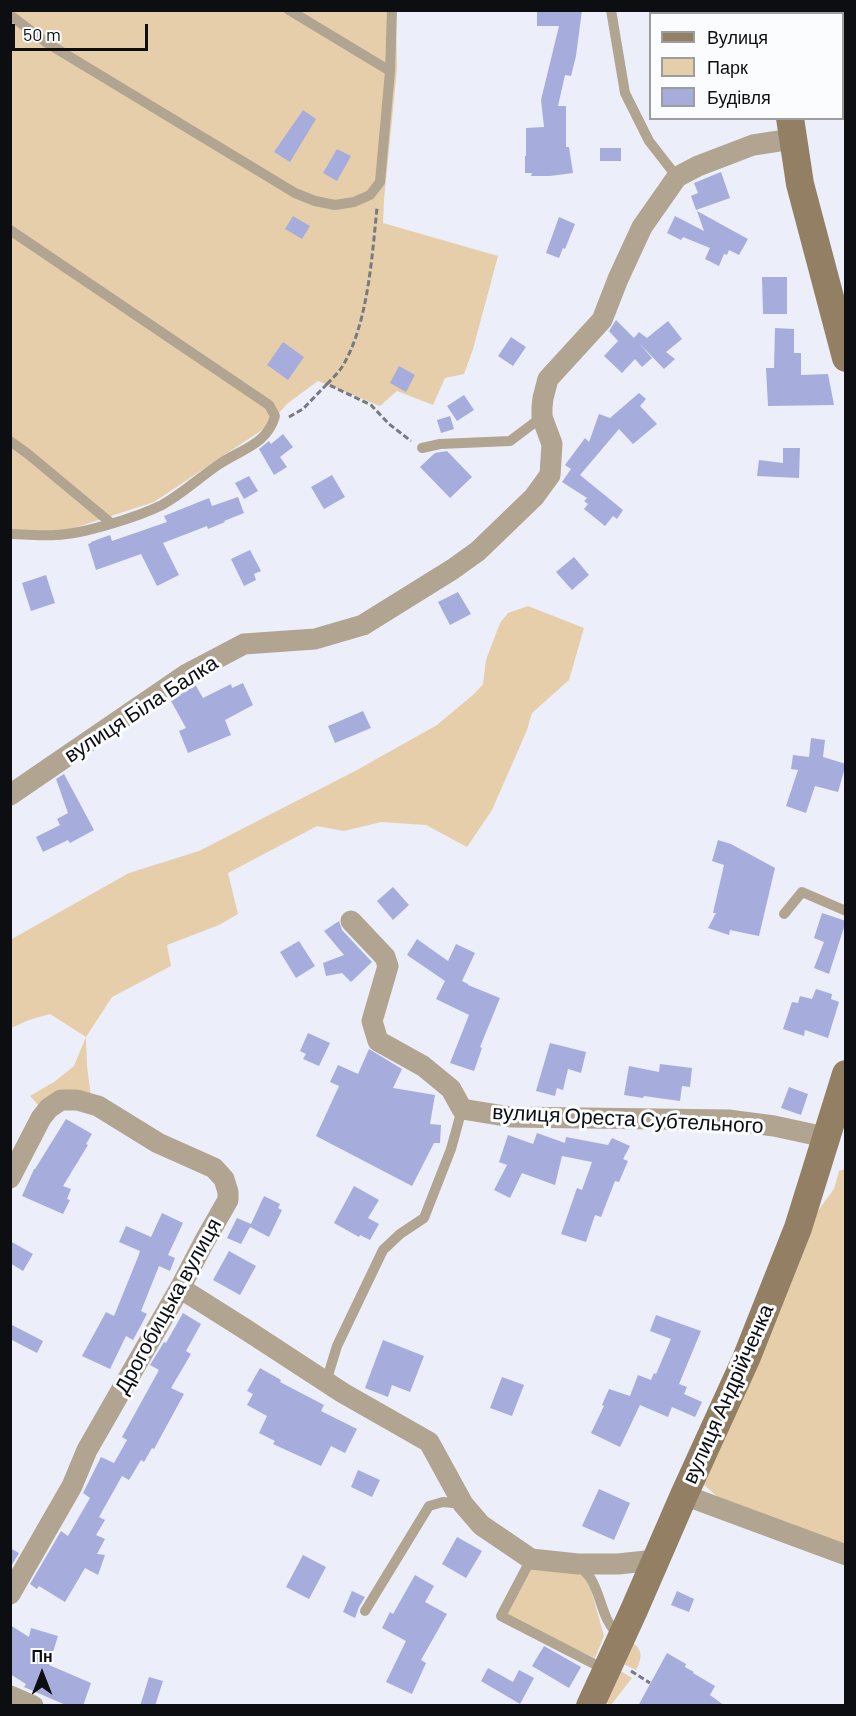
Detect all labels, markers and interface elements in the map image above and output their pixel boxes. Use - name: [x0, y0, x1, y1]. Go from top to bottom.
- scale bar: [15, 12, 152, 50]
- legend: [649, 12, 844, 120]
- text: 50 m: [23, 23, 61, 45]
- text: Вулиця: [707, 26, 768, 48]
- text: Парк: [707, 56, 748, 78]
- text: Будівля: [707, 86, 771, 108]
- street label: вулиця Біла Балка: [60, 650, 222, 768]
- street label: вулиця Ореста Субтельного: [492, 1099, 764, 1139]
- street label: Дрогобицька вулиця: [109, 1214, 227, 1398]
- street label: вулиця Андрійченка: [677, 1300, 779, 1488]
- north arrow: [12, 1644, 72, 1704]
- text: Пн: [31, 1646, 53, 1665]

